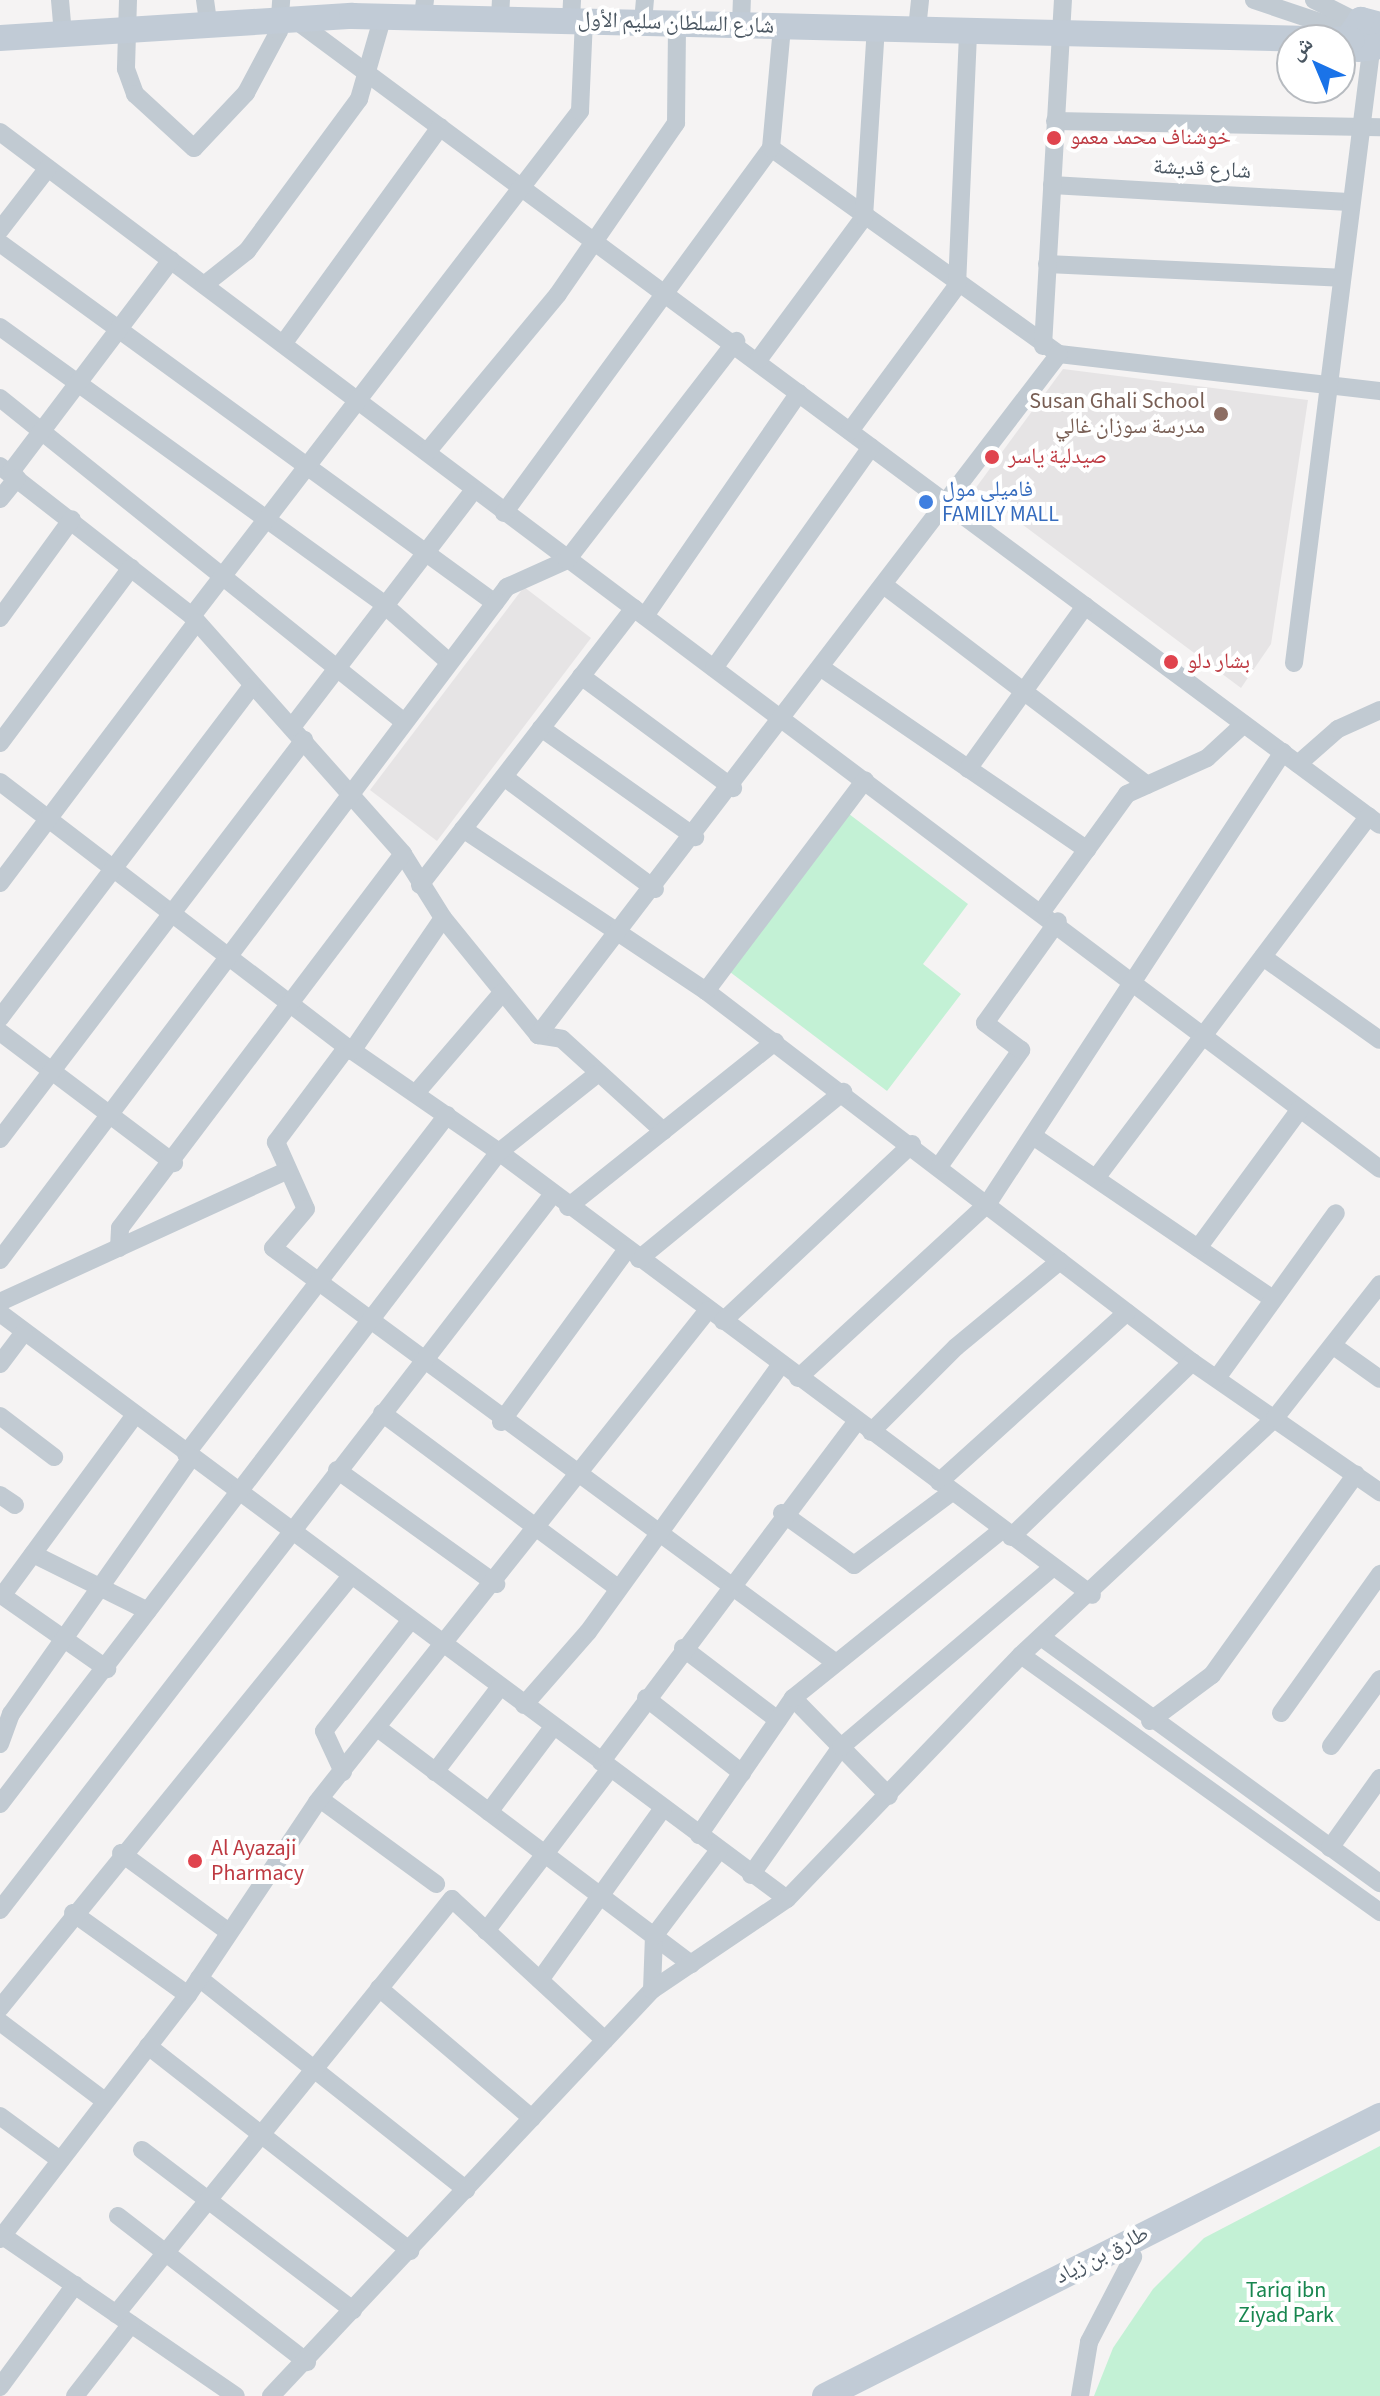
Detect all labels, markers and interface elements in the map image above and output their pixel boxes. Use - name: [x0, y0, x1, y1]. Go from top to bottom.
- street label: شارع السلطان سليم الأول: [577, 6, 775, 40]
- north arrow: [1276, 24, 1356, 104]
- text: ش: [1281, 29, 1320, 68]
- place label: خوشناف محمد معمو: [1070, 125, 1231, 151]
- marker: خوشناف محمد معمو: [1045, 129, 1063, 147]
- street label: شارع قديشة: [1152, 153, 1252, 185]
- place label: Susan Ghali School مدرسة سوزان غالي: [1029, 388, 1205, 440]
- marker: Susan Ghali School مدرسة سوزان غالي: [1212, 405, 1230, 423]
- place label: صيدلية ياسر: [1008, 444, 1107, 470]
- marker: صيدلية ياسر: [983, 448, 1001, 466]
- place label: فاميلي مول FAMILY MALL: [942, 476, 1059, 528]
- marker: فاميلي مول FAMILY MALL: [917, 493, 935, 511]
- place label: بشار دلو: [1187, 649, 1250, 675]
- marker: بشار دلو: [1162, 653, 1180, 671]
- place label: Al Ayazaji Pharmacy: [211, 1835, 304, 1886]
- marker: Al Ayazaji Pharmacy: [186, 1852, 204, 1870]
- street label: طارق بن زياد: [1051, 2220, 1153, 2290]
- park label: Tariq ibn Ziyad Park: [1238, 2277, 1334, 2328]

